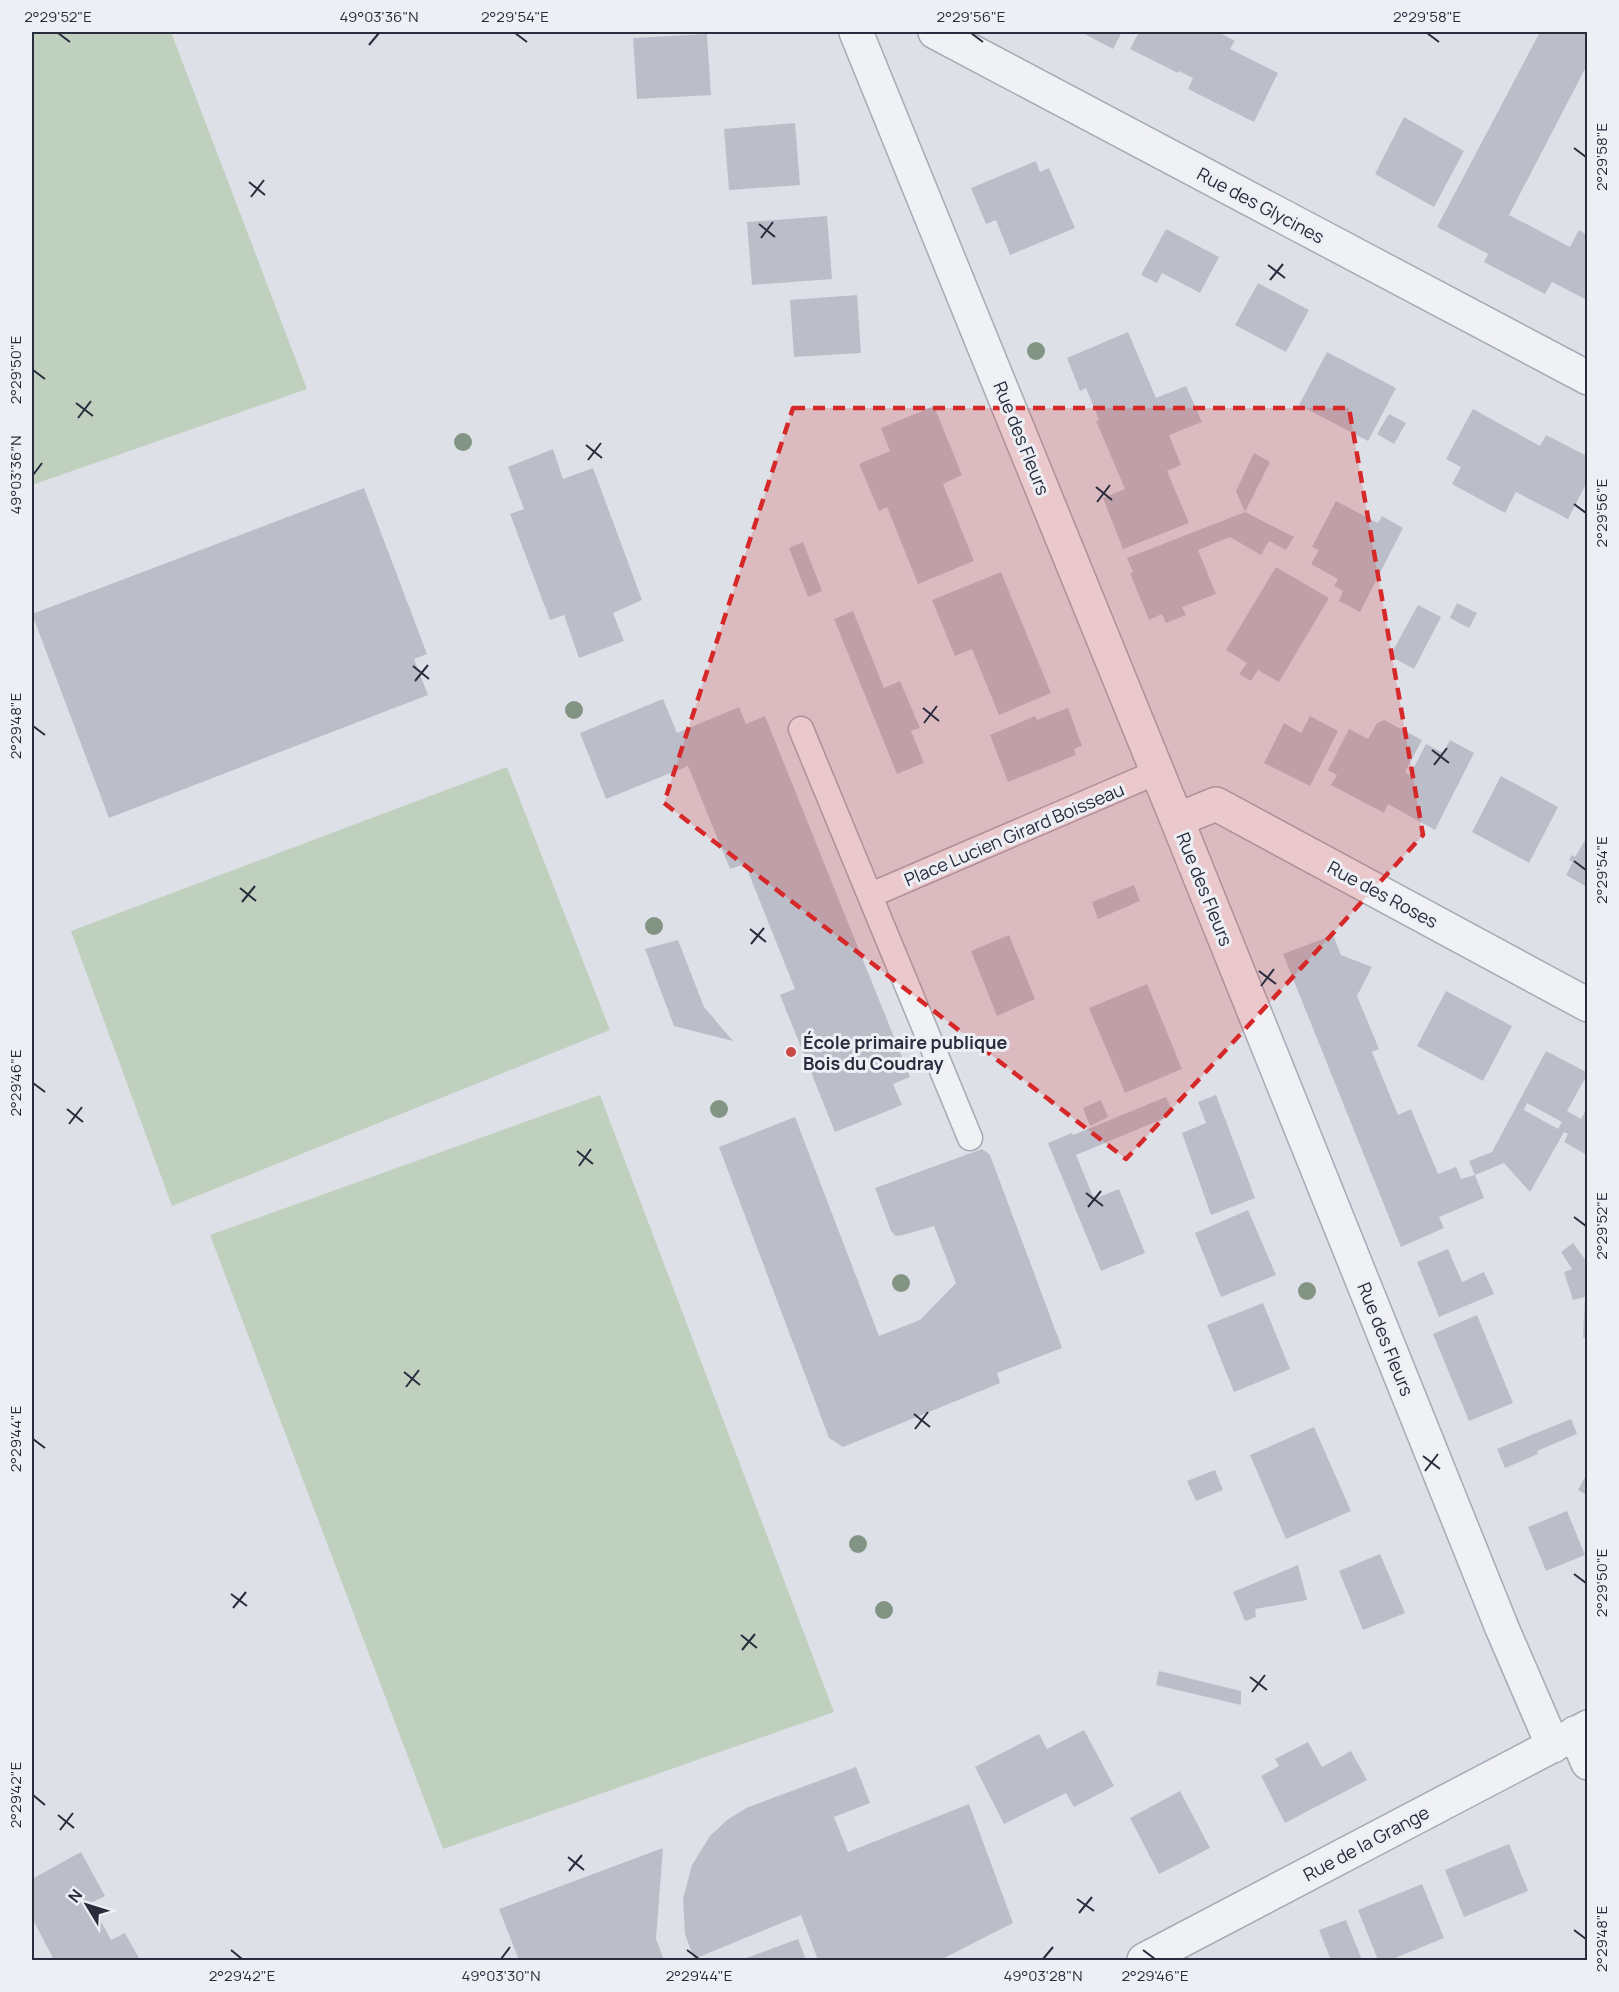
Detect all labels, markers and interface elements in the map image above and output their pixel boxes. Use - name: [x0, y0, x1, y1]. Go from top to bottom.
- text: 2°29'52"E: [24, 6, 92, 27]
- text: 49°03'36"N: [339, 6, 419, 27]
- text: 2°29'54"E: [481, 6, 549, 27]
- text: 2°29'56"E: [937, 6, 1005, 27]
- text: 2°29'58"E: [1393, 6, 1461, 27]
- text: 2°29'58"E: [1591, 123, 1612, 191]
- street label: Rue des Glycines: [1193, 161, 1329, 249]
- text: 2°29'50"E: [5, 336, 26, 404]
- street label: Rue des Fleurs: [988, 378, 1056, 498]
- text: 49°03'36"N: [5, 435, 26, 515]
- text: 2°29'56"E: [1591, 479, 1612, 547]
- text: 2°29'48"E: [5, 693, 26, 759]
- street label: Place Lucien Girard Boisseau: [900, 777, 1128, 891]
- street label: Rue des Fleurs: [1171, 829, 1239, 949]
- text: 2°29'54"E: [1591, 836, 1612, 904]
- street label: Rue des Roses: [1324, 855, 1442, 933]
- place label: École primaire publique Bois du Coudray: [803, 1030, 1007, 1075]
- marker: École primaire publique Bois du Coudray: [784, 1045, 798, 1059]
- text: 2°29'46"E: [5, 1049, 26, 1117]
- text: 2°29'52"E: [1591, 1192, 1612, 1260]
- street label: Rue des Fleurs: [1352, 1279, 1420, 1399]
- text: 2°29'44"E: [5, 1406, 26, 1472]
- text: 2°29'50"E: [1591, 1549, 1612, 1617]
- text: 2°29'42"E: [5, 1762, 26, 1828]
- street label: Rue de la Grange: [1299, 1800, 1433, 1886]
- north arrow: [57, 1875, 117, 1935]
- text: N: [63, 1884, 87, 1907]
- text: 2°29'48"E: [1591, 1906, 1612, 1972]
- text: 2°29'42"E: [209, 1965, 275, 1986]
- text: 49°03'30"N: [462, 1965, 541, 1986]
- text: 2°29'44"E: [666, 1965, 732, 1986]
- text: 49°03'28"N: [1004, 1965, 1082, 1986]
- text: 2°29'46"E: [1121, 1965, 1189, 1986]

